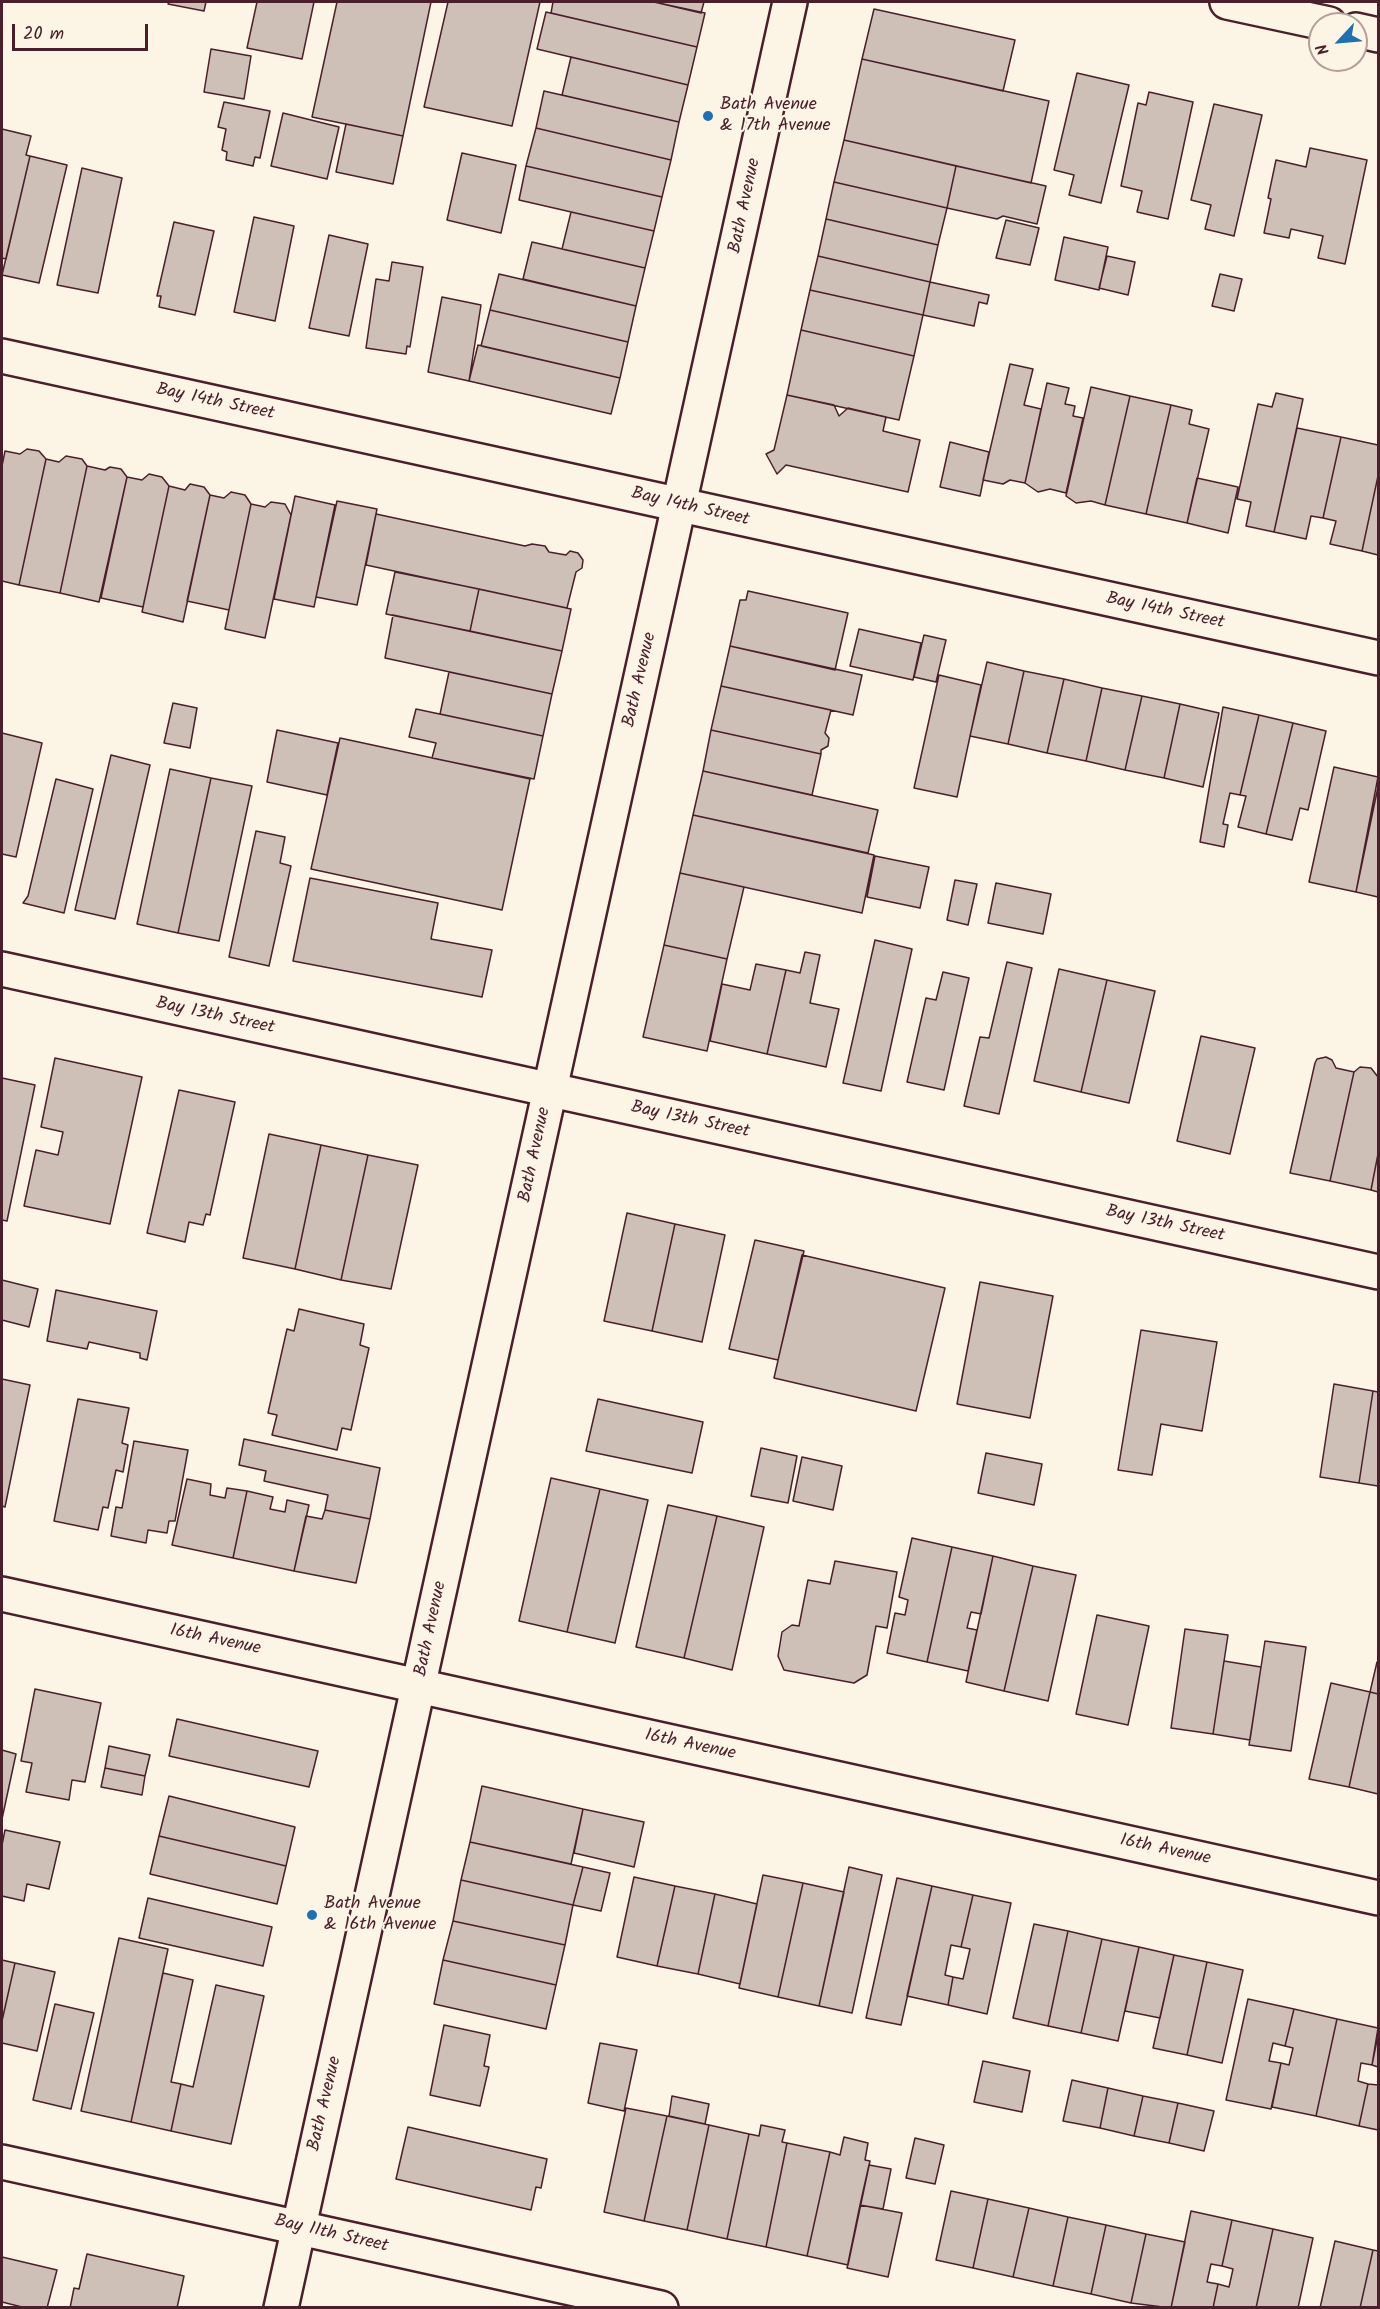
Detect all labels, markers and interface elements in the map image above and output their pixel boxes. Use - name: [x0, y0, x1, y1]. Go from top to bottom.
- scale bar: [15, 12, 152, 50]
- north arrow: [1308, 12, 1368, 72]
- text: 20 m: [23, 20, 64, 49]
- text: N: [1310, 39, 1337, 59]
- place label: Bath Avenue & 17th Avenue: [720, 95, 831, 138]
- marker: Bath Avenue & 17th Avenue: [701, 109, 715, 123]
- street label: Bath Avenue: [725, 156, 767, 256]
- street label: Bay 14th Street: [154, 380, 276, 426]
- street label: Bay 14th Street: [629, 484, 751, 532]
- street label: Bay 14th Street: [1104, 589, 1226, 635]
- street label: Bath Avenue: [620, 630, 662, 730]
- street label: Bay 13th Street: [154, 994, 276, 1040]
- street label: Bay 13th Street: [629, 1098, 751, 1144]
- street label: Bath Avenue: [515, 1105, 557, 1205]
- street label: Bay 13th Street: [1104, 1202, 1226, 1248]
- street label: Bath Avenue: [411, 1579, 453, 1679]
- street label: 16th Avenue: [168, 1621, 262, 1661]
- street label: 16th Avenue: [643, 1726, 737, 1766]
- street label: 16th Avenue: [1118, 1831, 1212, 1871]
- place label: Bath Avenue & 16th Avenue: [324, 1894, 436, 1936]
- marker: Bath Avenue & 16th Avenue: [305, 1908, 319, 1922]
- street label: Bath Avenue: [305, 2054, 347, 2154]
- street label: Bay 11th Street: [272, 2211, 390, 2259]

